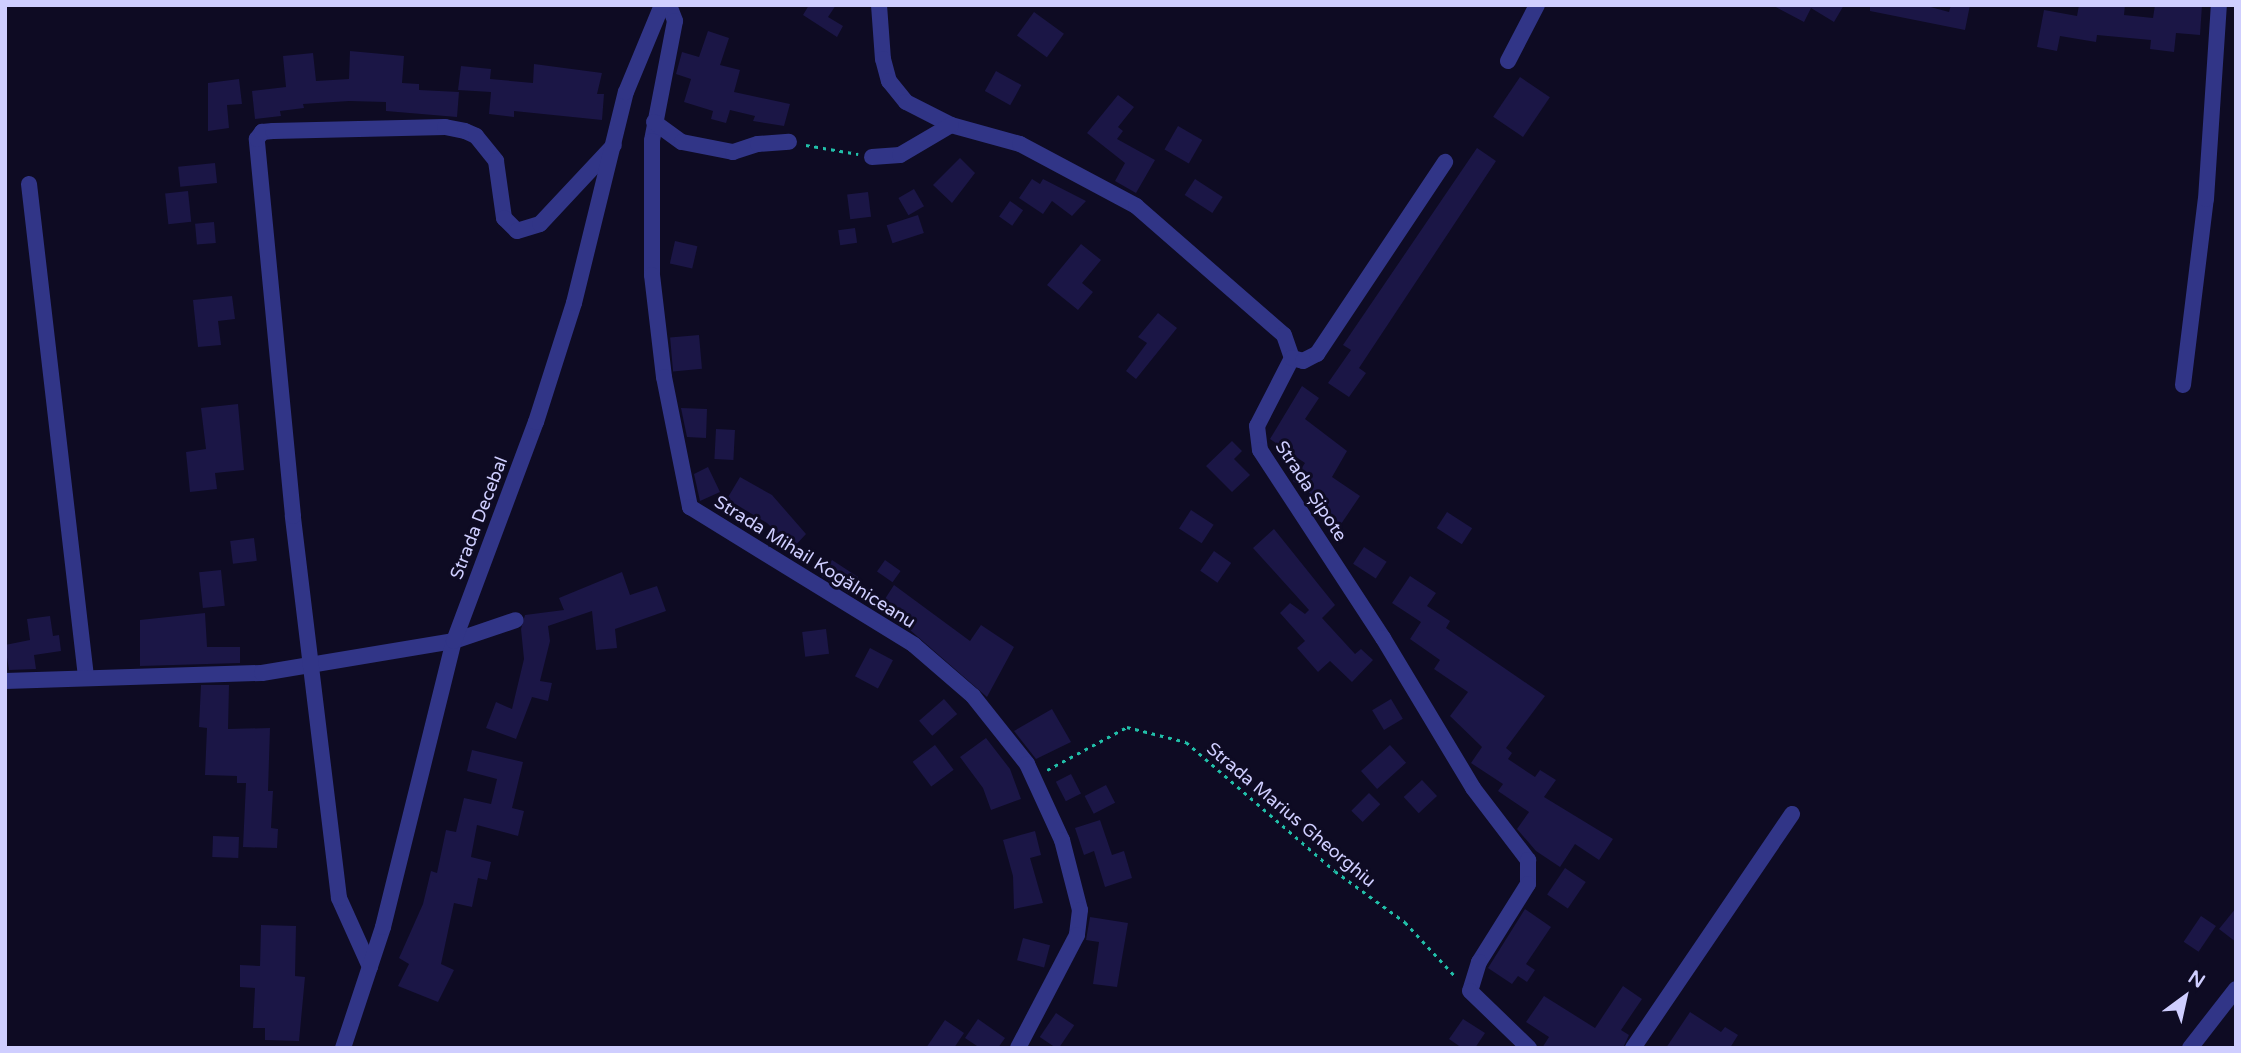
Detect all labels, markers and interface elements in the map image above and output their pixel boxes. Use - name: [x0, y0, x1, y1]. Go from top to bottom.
- street label: Strada Șipote: [1271, 437, 1351, 545]
- street label: Strada Decebal: [446, 454, 512, 582]
- street label: Strada Mihail Kogălniceanu: [710, 491, 920, 633]
- street label: Strada Marius Gheorghiu: [1202, 738, 1380, 892]
- north arrow: [2150, 962, 2220, 1032]
- text: N: [2184, 966, 2209, 993]

